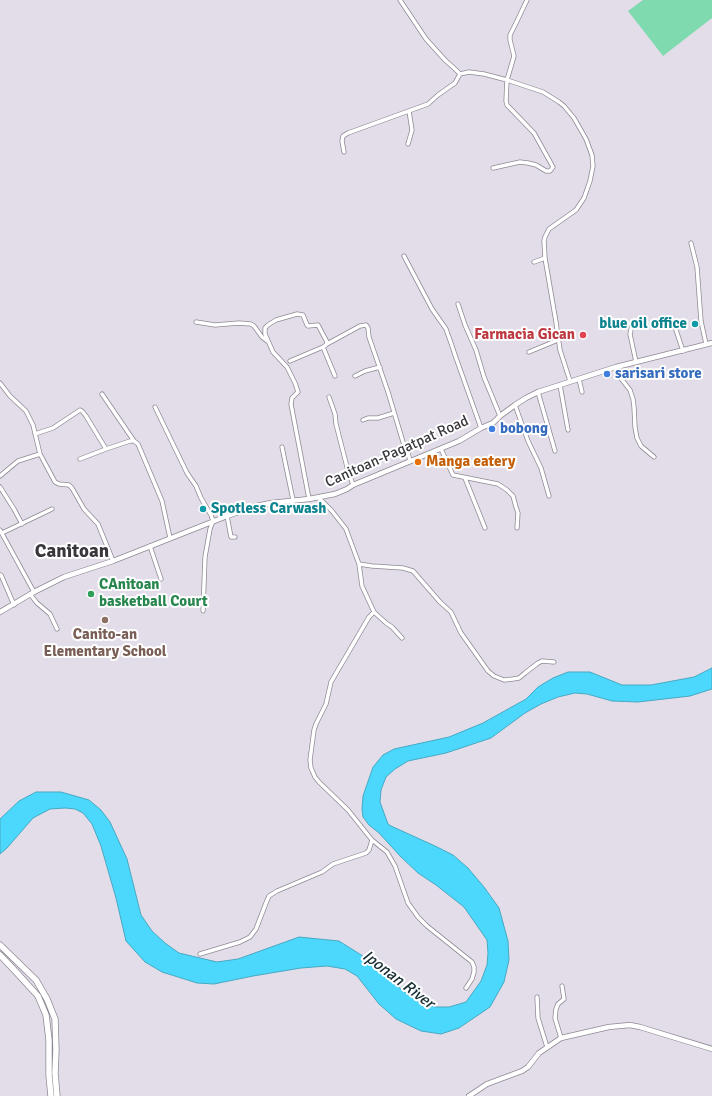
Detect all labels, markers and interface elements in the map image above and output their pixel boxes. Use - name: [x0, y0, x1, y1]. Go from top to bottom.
- place label: blue oil office: [599, 315, 687, 333]
- marker: blue oil office: [690, 319, 700, 329]
- place label: Farmacia Gican: [474, 326, 575, 344]
- marker: Farmacia Gican: [578, 330, 588, 340]
- place label: sarisari store: [615, 365, 702, 383]
- marker: sarisari store: [602, 369, 612, 379]
- street label: Canitoan-Pagatpat Road: [323, 412, 471, 492]
- place label: bobong: [500, 420, 548, 438]
- marker: bobong: [487, 424, 497, 434]
- place label: Manga eatery: [426, 453, 515, 471]
- marker: Manga eatery: [413, 457, 423, 467]
- place label: Spotless Carwash: [211, 500, 326, 518]
- marker: Spotless Carwash: [198, 504, 208, 514]
- district label: Canitoan: [35, 541, 109, 563]
- place label: CAnitoan basketball Court: [99, 576, 208, 611]
- marker: CAnitoan basketball Court: [86, 589, 96, 599]
- marker: Canito-an Elementary School: [100, 615, 110, 625]
- place label: Canito-an Elementary School: [44, 626, 166, 661]
- water label: Iponan River: [358, 947, 438, 1013]

